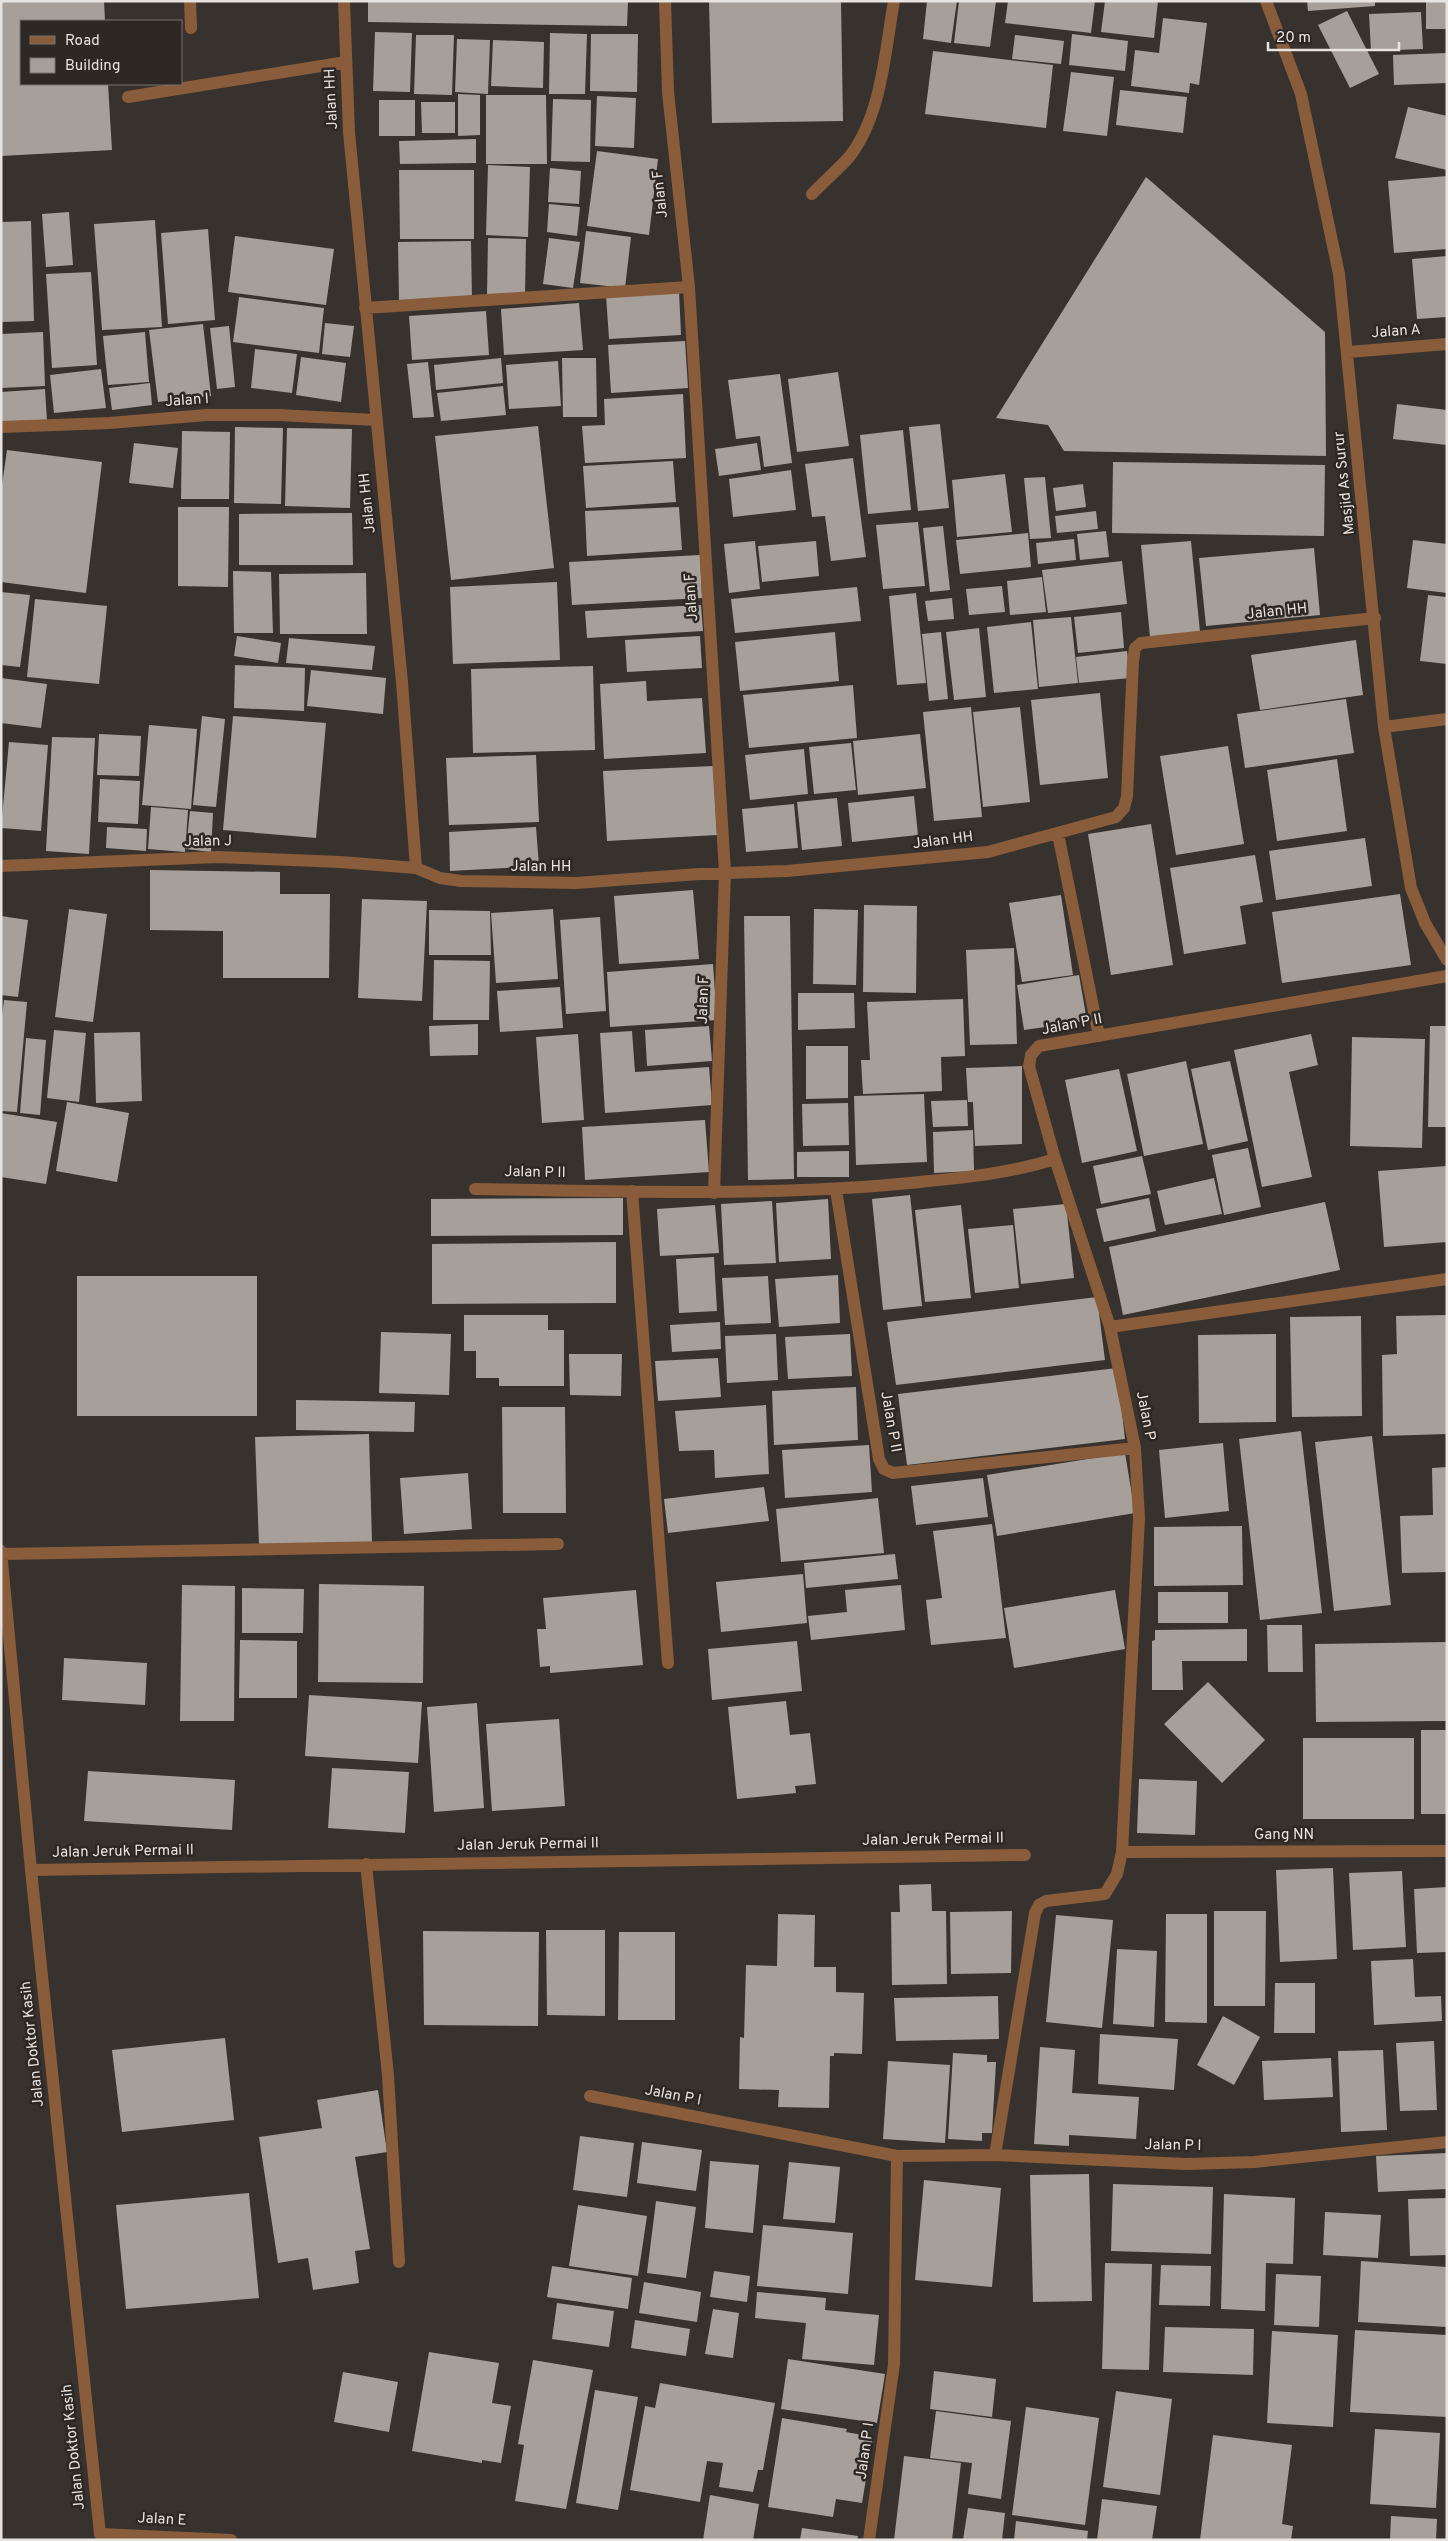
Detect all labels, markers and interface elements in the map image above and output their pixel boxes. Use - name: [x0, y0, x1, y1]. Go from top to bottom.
- legend: [20, 20, 182, 85]
- scale bar: [1268, 20, 1399, 52]
- text: 20 m: [1276, 29, 1311, 48]
- text: Road: [65, 32, 100, 51]
- text: Building: [65, 57, 120, 76]
- street label: Jalan HH: [321, 68, 343, 130]
- street label: Jalan F: [649, 169, 673, 219]
- street label: Jalan A: [1371, 321, 1421, 343]
- street label: Jalan I: [164, 390, 210, 412]
- street label: Masjid As Surur: [1330, 430, 1360, 536]
- street label: Jalan HH: [355, 472, 381, 534]
- street label: Jalan F: [681, 572, 703, 622]
- street label: Jalan HH: [1246, 599, 1308, 625]
- street label: Jalan HH: [912, 828, 974, 854]
- street label: Jalan J: [184, 832, 232, 852]
- street label: Jalan HH: [510, 858, 572, 877]
- street label: Jalan F: [694, 975, 714, 1025]
- street label: Jalan P II: [1040, 1010, 1104, 1040]
- street label: Jalan P II: [504, 1163, 566, 1183]
- street label: Jalan P II: [875, 1390, 905, 1454]
- street label: Jalan P: [1131, 1390, 1159, 1442]
- street label: Gang NN: [1254, 1826, 1314, 1845]
- street label: Jalan Jeruk Permai II: [862, 1829, 1004, 1851]
- street label: Jalan Jeruk Permai II: [457, 1834, 599, 1856]
- street label: Jalan Jeruk Permai II: [52, 1841, 194, 1863]
- street label: Jalan Doktor Kasih: [17, 1980, 49, 2108]
- street label: Jalan P I: [643, 2081, 703, 2111]
- street label: Jalan P I: [1144, 2136, 1202, 2156]
- street label: Jalan Doktor Kasih: [58, 2383, 90, 2511]
- street label: Jalan P I: [853, 2421, 879, 2481]
- street label: Jalan E: [137, 2509, 187, 2531]

